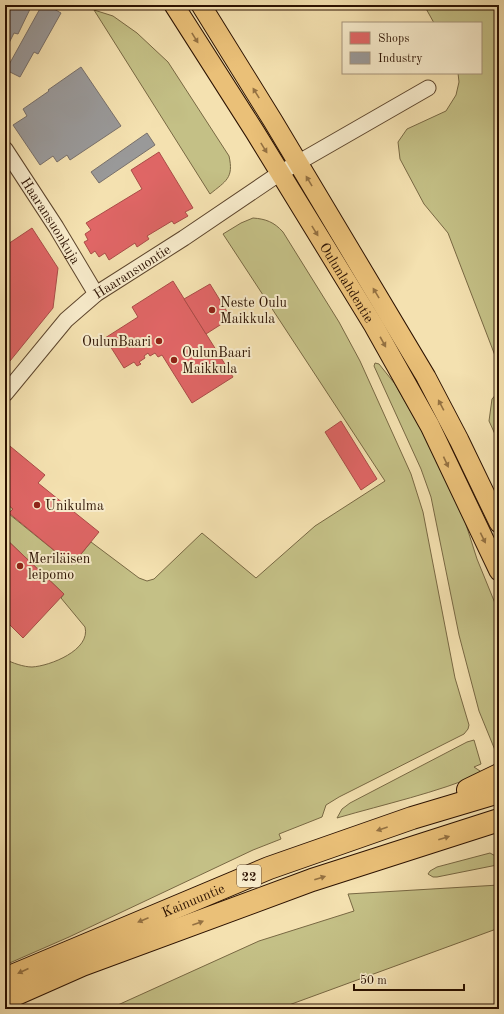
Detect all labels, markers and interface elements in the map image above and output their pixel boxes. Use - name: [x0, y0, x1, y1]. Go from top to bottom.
- legend: [342, 22, 482, 74]
- one-way arrow: [191, 33, 199, 43]
- text: Shops: [378, 33, 409, 45]
- text: Industry: [378, 53, 423, 65]
- one-way arrow: [252, 87, 259, 99]
- one-way arrow: [261, 142, 268, 154]
- street label: Haaransuonkuja: [18, 175, 82, 267]
- one-way arrow: [305, 175, 312, 187]
- one-way arrow: [311, 225, 319, 236]
- street label: Oulunlahdentie: [317, 240, 376, 325]
- street label: Haaransuontie: [91, 242, 173, 302]
- one-way arrow: [372, 287, 379, 299]
- place label: Neste Oulu Maikkula: [220, 296, 288, 326]
- marker: Neste Oulu Maikkula: [207, 305, 217, 315]
- place label: OulunBaari: [82, 335, 151, 349]
- marker: OulunBaari: [154, 336, 164, 346]
- one-way arrow: [379, 336, 386, 347]
- place label: OulunBaari Maikkula: [182, 346, 251, 376]
- marker: OulunBaari Maikkula: [169, 355, 179, 365]
- one-way arrow: [438, 399, 444, 411]
- one-way arrow: [443, 456, 449, 467]
- place label: Unikulma: [45, 499, 104, 513]
- marker: Unikulma: [32, 500, 42, 510]
- one-way arrow: [480, 533, 486, 544]
- place label: Meriläisen leipomo: [28, 552, 91, 582]
- marker: Meriläisen leipomo: [15, 561, 25, 571]
- one-way arrow: [375, 826, 387, 832]
- one-way arrow: [438, 835, 450, 841]
- road number: 22: [237, 865, 261, 887]
- one-way arrow: [314, 875, 326, 881]
- street label: Kainuuntie: [160, 882, 227, 920]
- one-way arrow: [137, 917, 148, 923]
- one-way arrow: [192, 919, 204, 925]
- scale bar: [354, 966, 464, 992]
- one-way arrow: [17, 968, 29, 974]
- text: 50 m: [360, 974, 387, 987]

